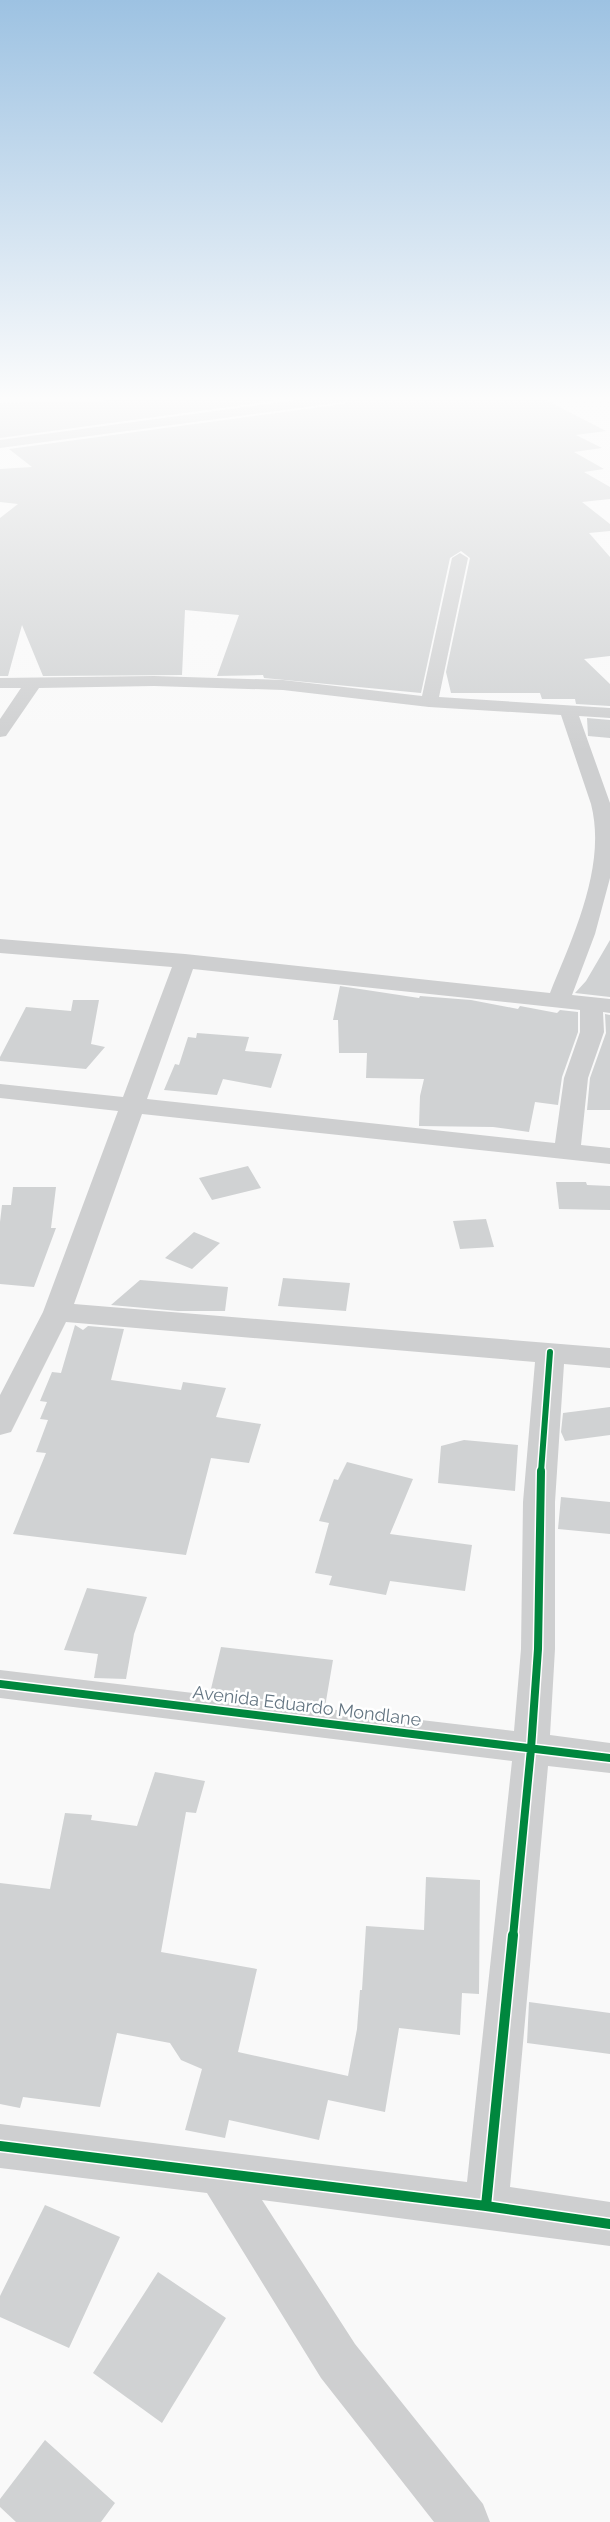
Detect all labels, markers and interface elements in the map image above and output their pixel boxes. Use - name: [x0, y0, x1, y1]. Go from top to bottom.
- street label: Avenida Eduardo Mondlane: [192, 1681, 423, 1730]

